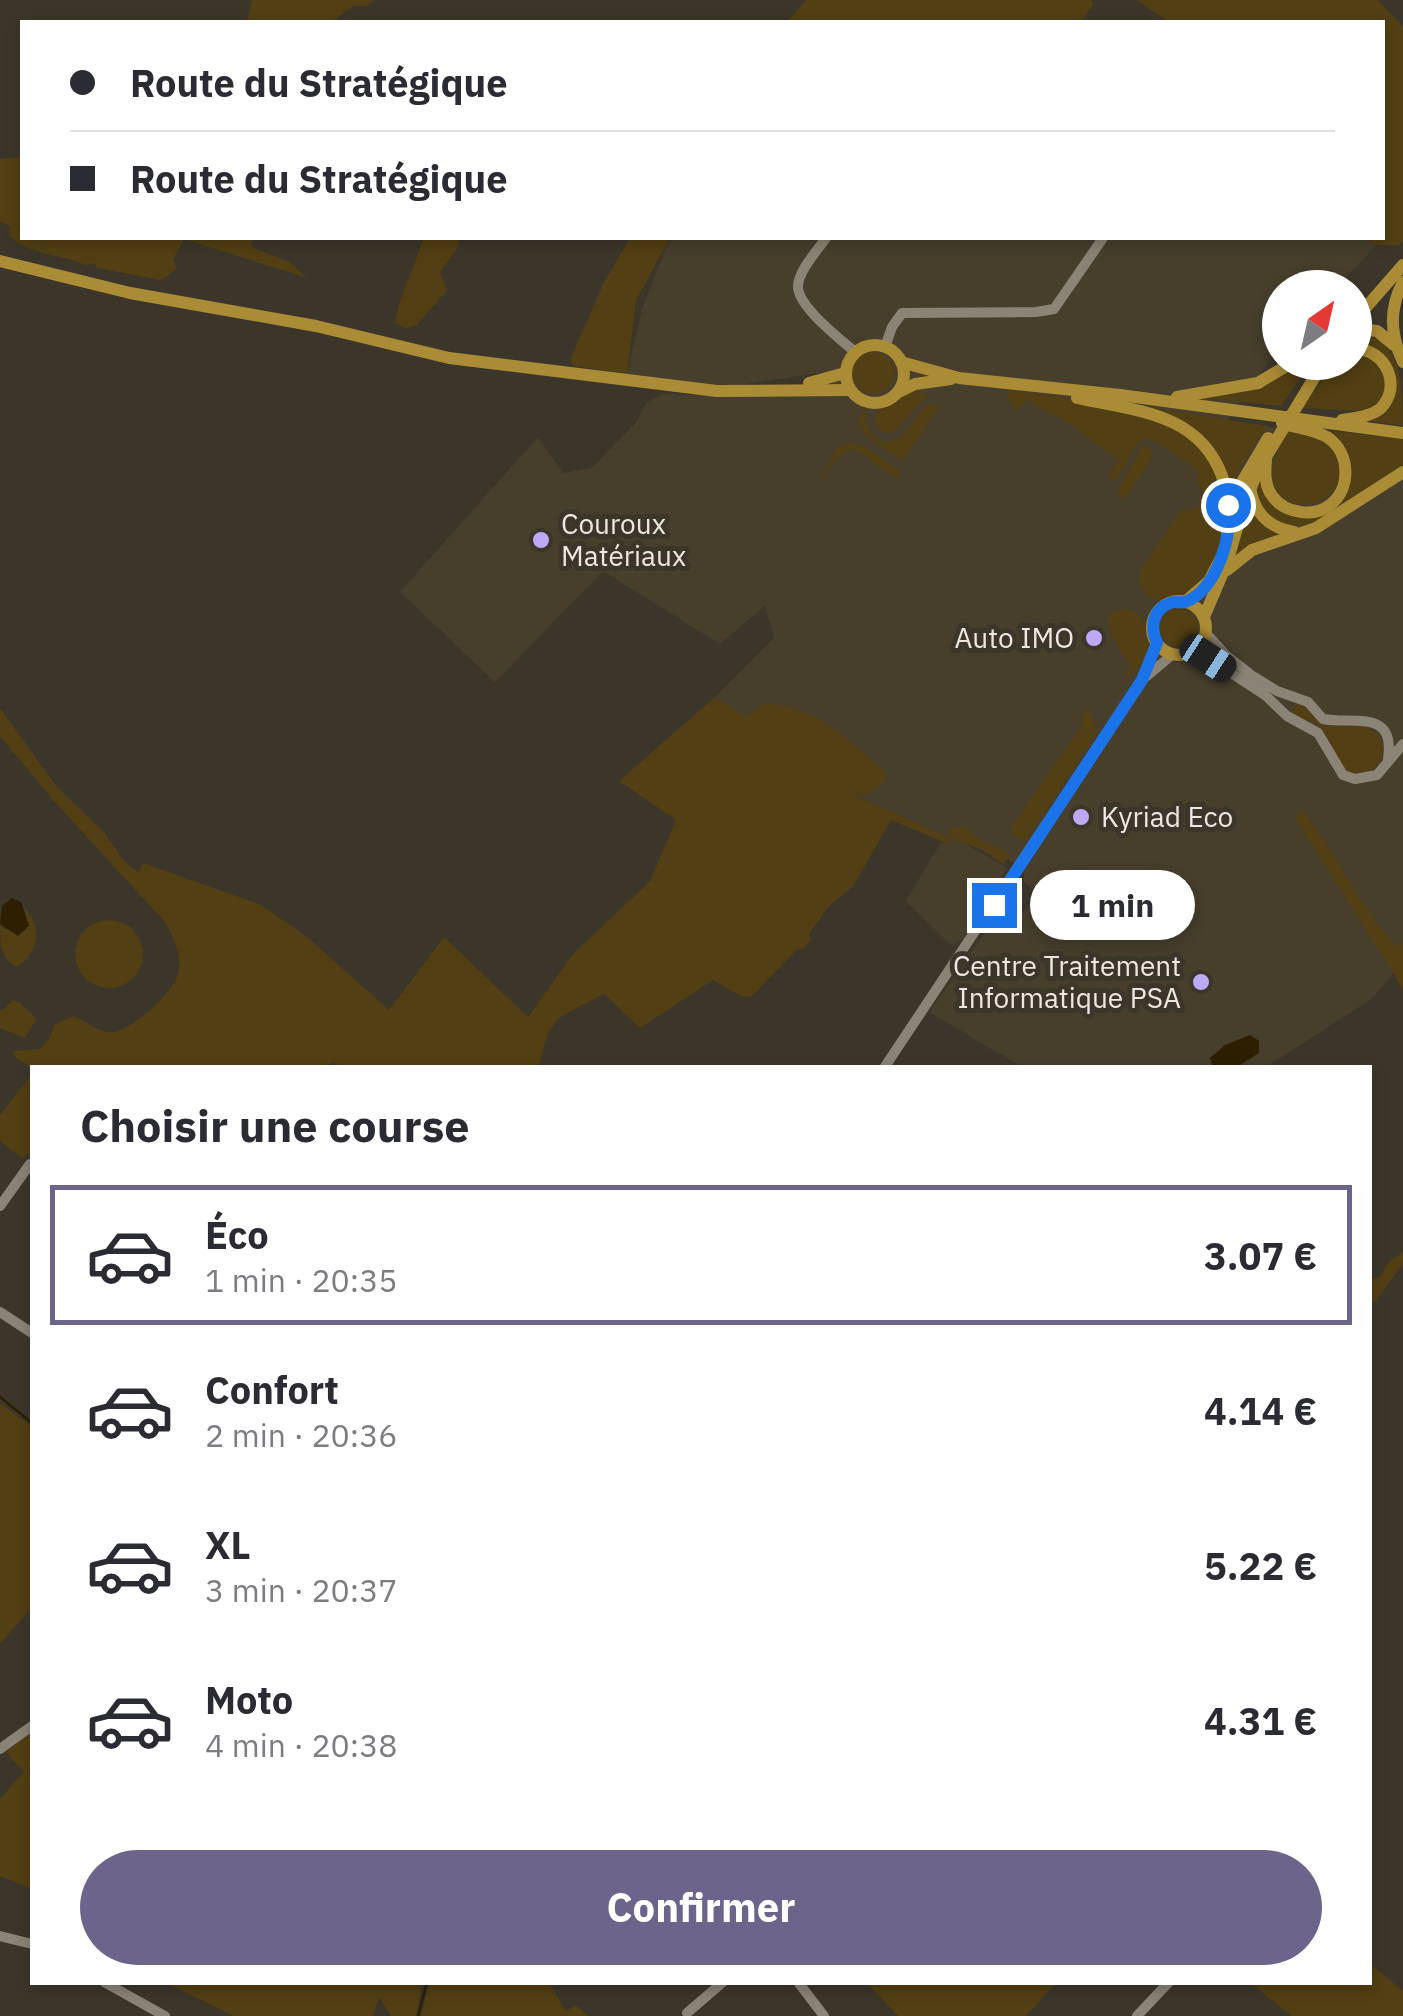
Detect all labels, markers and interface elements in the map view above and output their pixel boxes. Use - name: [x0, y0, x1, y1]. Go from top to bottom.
- text: Route du Stratégique: [130, 58, 508, 107]
- text: Route du Stratégique: [130, 154, 508, 203]
- north arrow: [1262, 270, 1372, 380]
- map controls: [1262, 270, 1372, 380]
- route start: [1206, 483, 1251, 528]
- place label: Couroux Matériaux: [561, 505, 686, 574]
- marker: Couroux Matériaux: [530, 529, 552, 551]
- place label: Auto IMO: [954, 619, 1074, 656]
- marker: Auto IMO: [1083, 627, 1105, 649]
- car: [1175, 629, 1241, 687]
- place label: Kyriad Eco: [1101, 798, 1233, 835]
- marker: Kyriad Eco: [1070, 806, 1092, 828]
- callout: 1 min: [1029, 870, 1194, 940]
- route end: [972, 883, 1017, 928]
- text: 1 min: [1071, 884, 1154, 926]
- place label: Centre Traitement Informatique PSA: [953, 947, 1181, 1016]
- marker: Centre Traitement Informatique PSA: [1190, 971, 1212, 993]
- text: Choisir une course: [80, 1096, 470, 1154]
- icon: car: [85, 1210, 175, 1300]
- text: Éco: [205, 1210, 269, 1259]
- text: 3.07 €: [1204, 1231, 1317, 1280]
- text: 1 min · 20:35: [205, 1259, 398, 1301]
- icon: car: [85, 1365, 175, 1455]
- text: Confort: [205, 1365, 339, 1414]
- text: 4.14 €: [1204, 1386, 1317, 1435]
- text: 2 min · 20:36: [205, 1414, 398, 1456]
- icon: car: [85, 1520, 175, 1610]
- text: XL: [205, 1520, 251, 1569]
- text: 5.22 €: [1204, 1541, 1317, 1590]
- text: 3 min · 20:37: [205, 1569, 398, 1611]
- icon: car: [85, 1675, 175, 1765]
- text: Moto: [205, 1675, 293, 1724]
- text: 4.31 €: [1204, 1696, 1317, 1745]
- text: 4 min · 20:38: [205, 1724, 398, 1766]
- button: Confirmer: [80, 1850, 1322, 1965]

